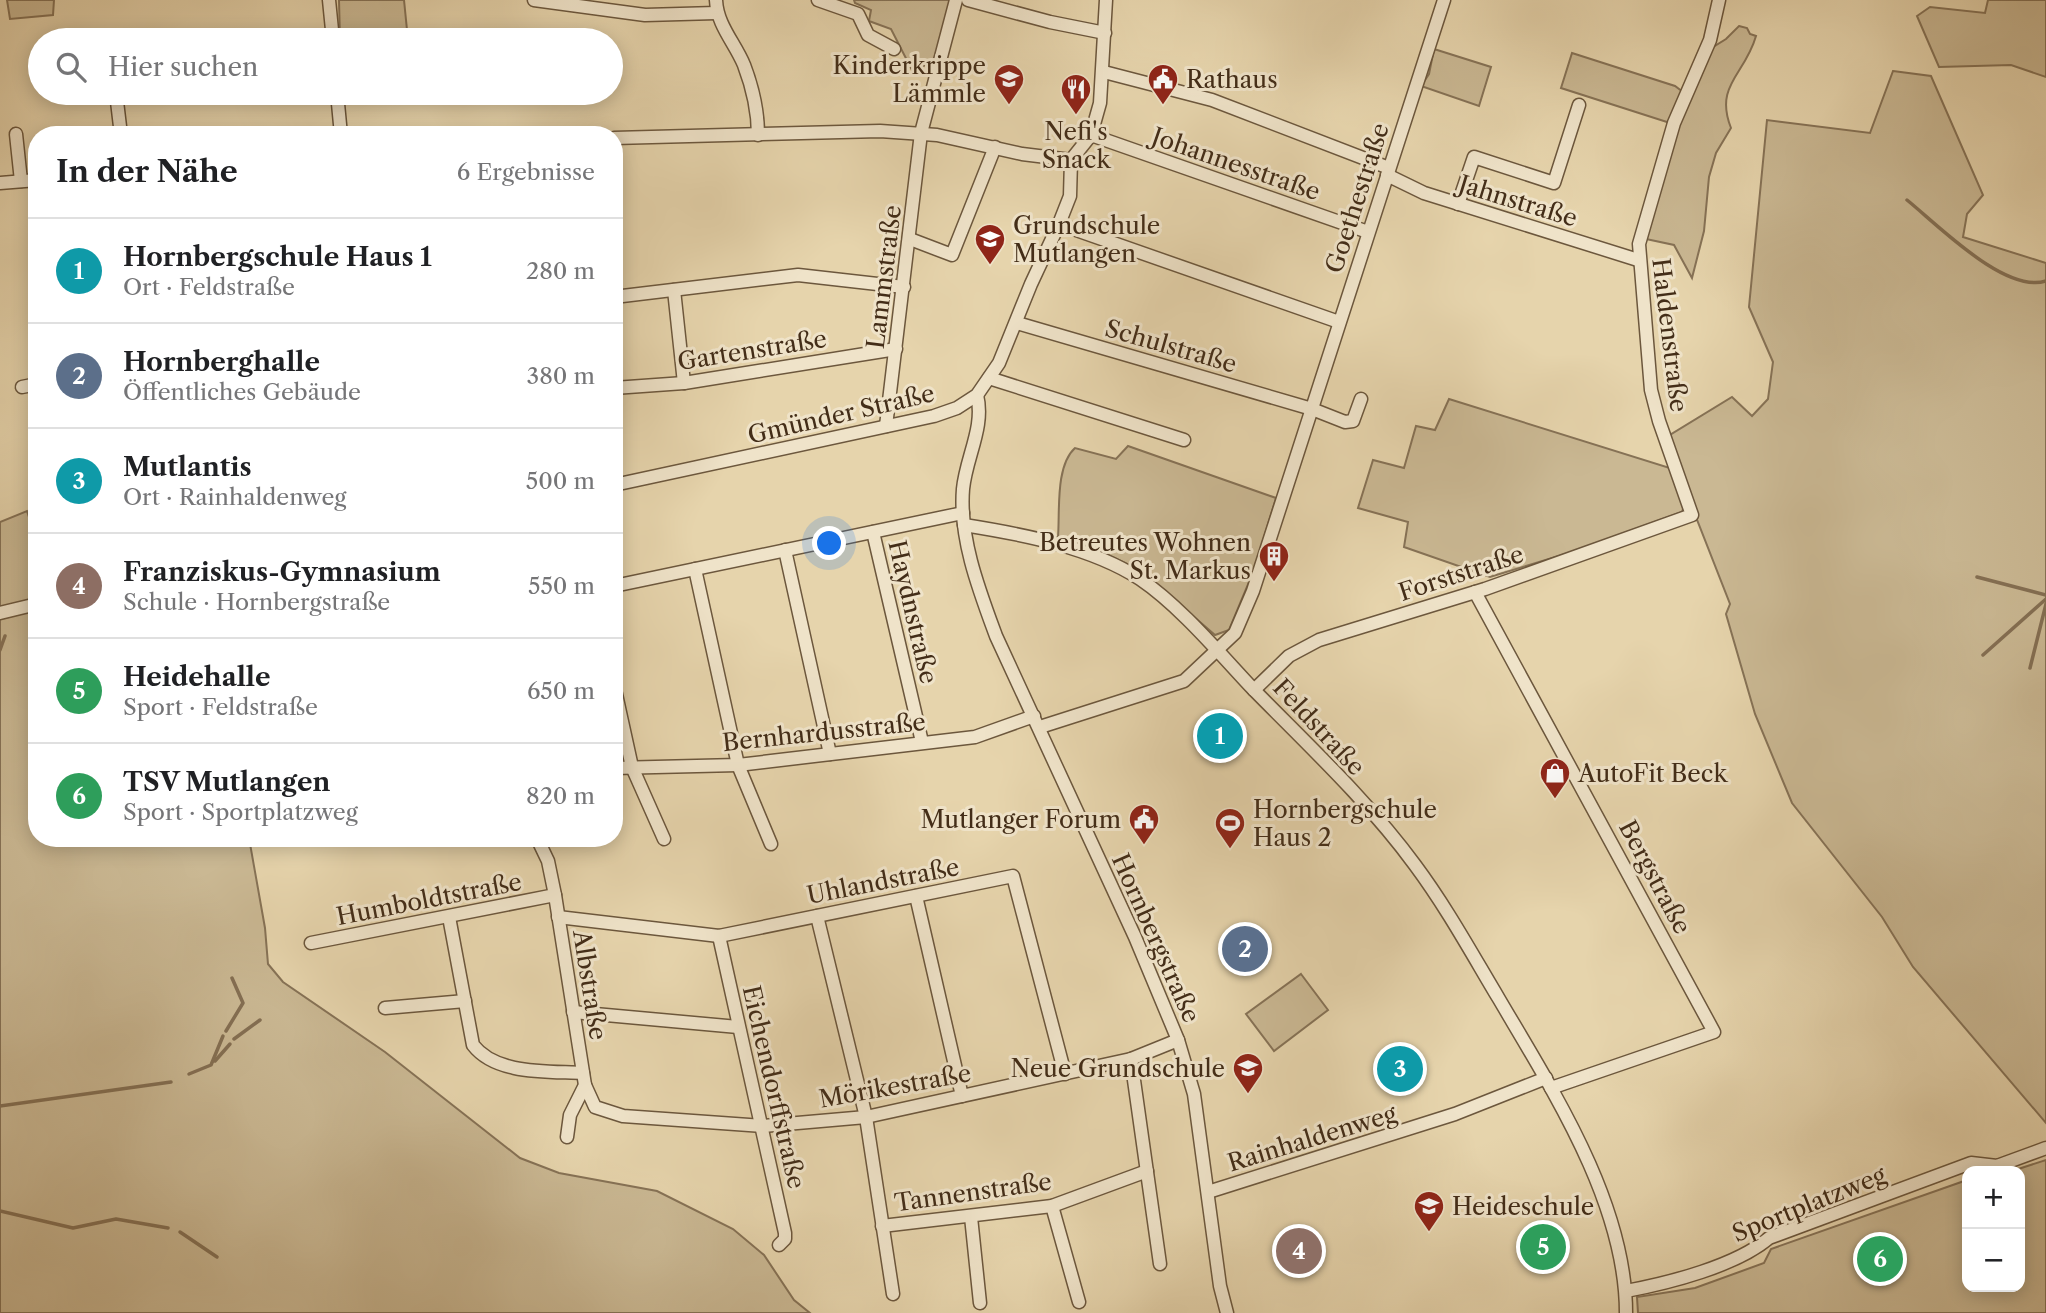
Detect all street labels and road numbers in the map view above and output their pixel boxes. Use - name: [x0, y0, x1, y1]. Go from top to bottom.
- street label: Goethestraße: [1319, 119, 1395, 277]
- street label: Johannesstraße: [1144, 120, 1324, 206]
- street label: Jahnstraße: [1451, 168, 1581, 233]
- street label: Lammstraße: [861, 203, 907, 351]
- street label: Haldenstraße: [1646, 256, 1694, 414]
- street label: Schulstraße: [1102, 313, 1240, 379]
- street label: Gartenstraße: [675, 324, 829, 376]
- street label: Gmünder Straße: [745, 378, 937, 450]
- street label: Haydnstraße: [882, 537, 944, 687]
- street label: Forststraße: [1395, 539, 1527, 607]
- street label: Feldstraße: [1267, 673, 1371, 781]
- street label: Bernhardusstraße: [721, 707, 927, 757]
- street label: Bergstraße: [1613, 815, 1697, 939]
- street label: Hornbergstraße: [1106, 849, 1206, 1027]
- street label: Uhlandstraße: [804, 852, 962, 910]
- street label: Humboldtstraße: [334, 867, 524, 931]
- street label: Albstraße: [567, 927, 613, 1042]
- street label: Eichendorffstraße: [737, 983, 811, 1191]
- street label: Mörikestraße: [817, 1058, 973, 1114]
- street label: Rainhaldenweg: [1224, 1098, 1400, 1177]
- street label: Sportplatzweg: [1728, 1160, 1890, 1248]
- street label: Tannenstraße: [893, 1167, 1053, 1217]

